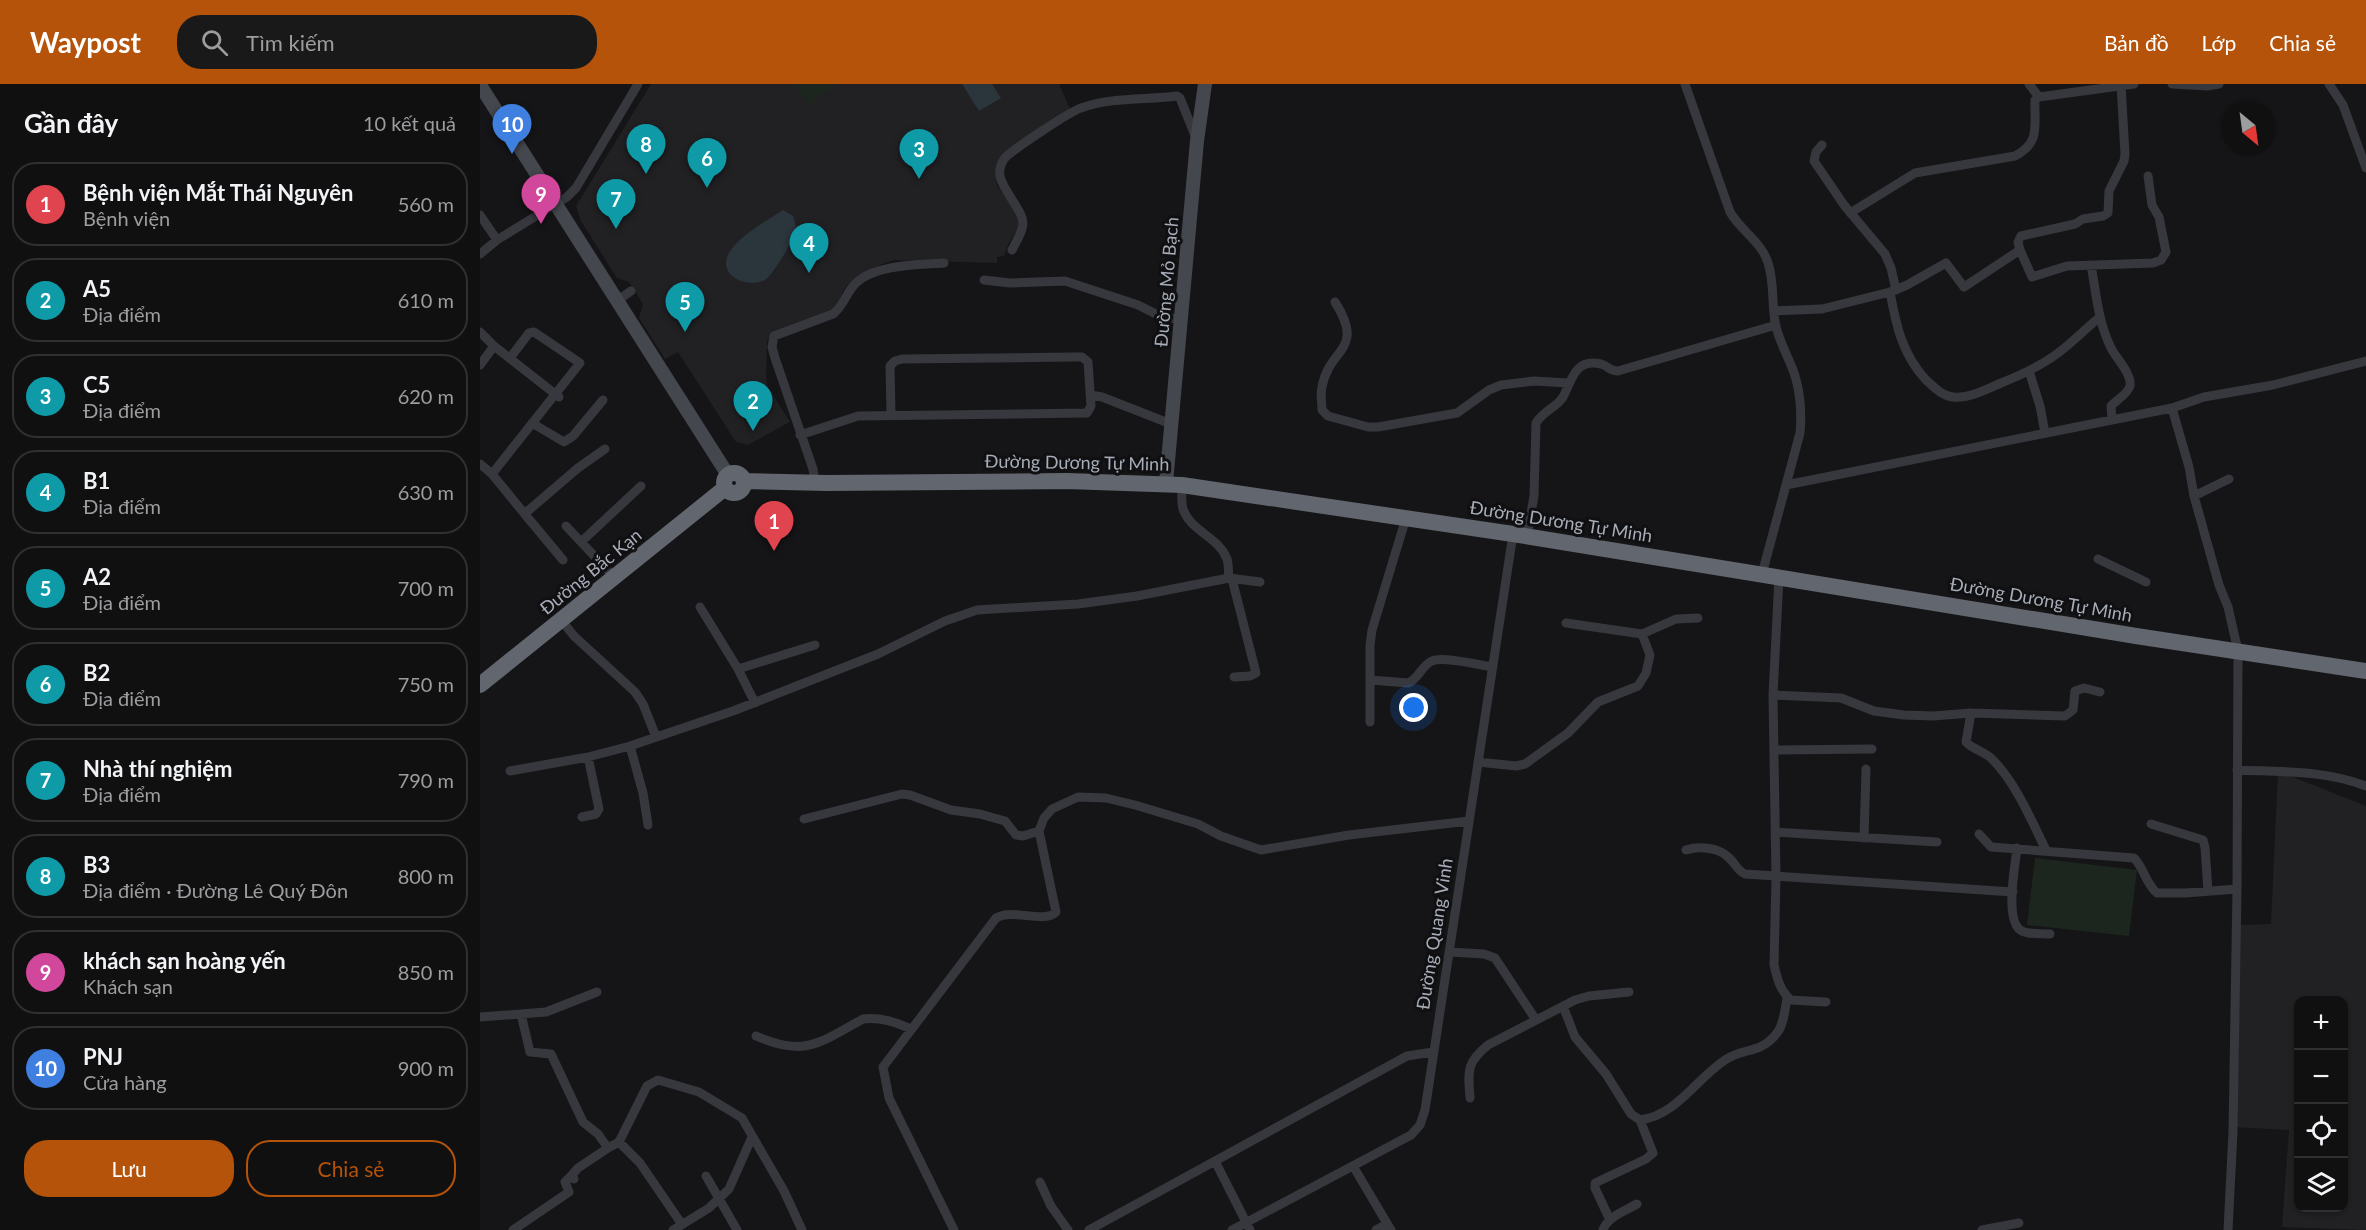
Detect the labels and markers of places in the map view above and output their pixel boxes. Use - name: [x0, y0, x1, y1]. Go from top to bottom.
- pin: 10: [492, 104, 531, 154]
- pin: 8: [626, 124, 666, 174]
- pin: 3: [900, 130, 938, 179]
- pin: 6: [688, 138, 726, 188]
- pin: 9: [522, 174, 560, 224]
- pin: 7: [596, 180, 636, 229]
- pin: 4: [790, 224, 828, 273]
- pin: 5: [666, 282, 704, 332]
- pin: 2: [734, 382, 772, 431]
- pin: 1: [754, 502, 794, 551]

